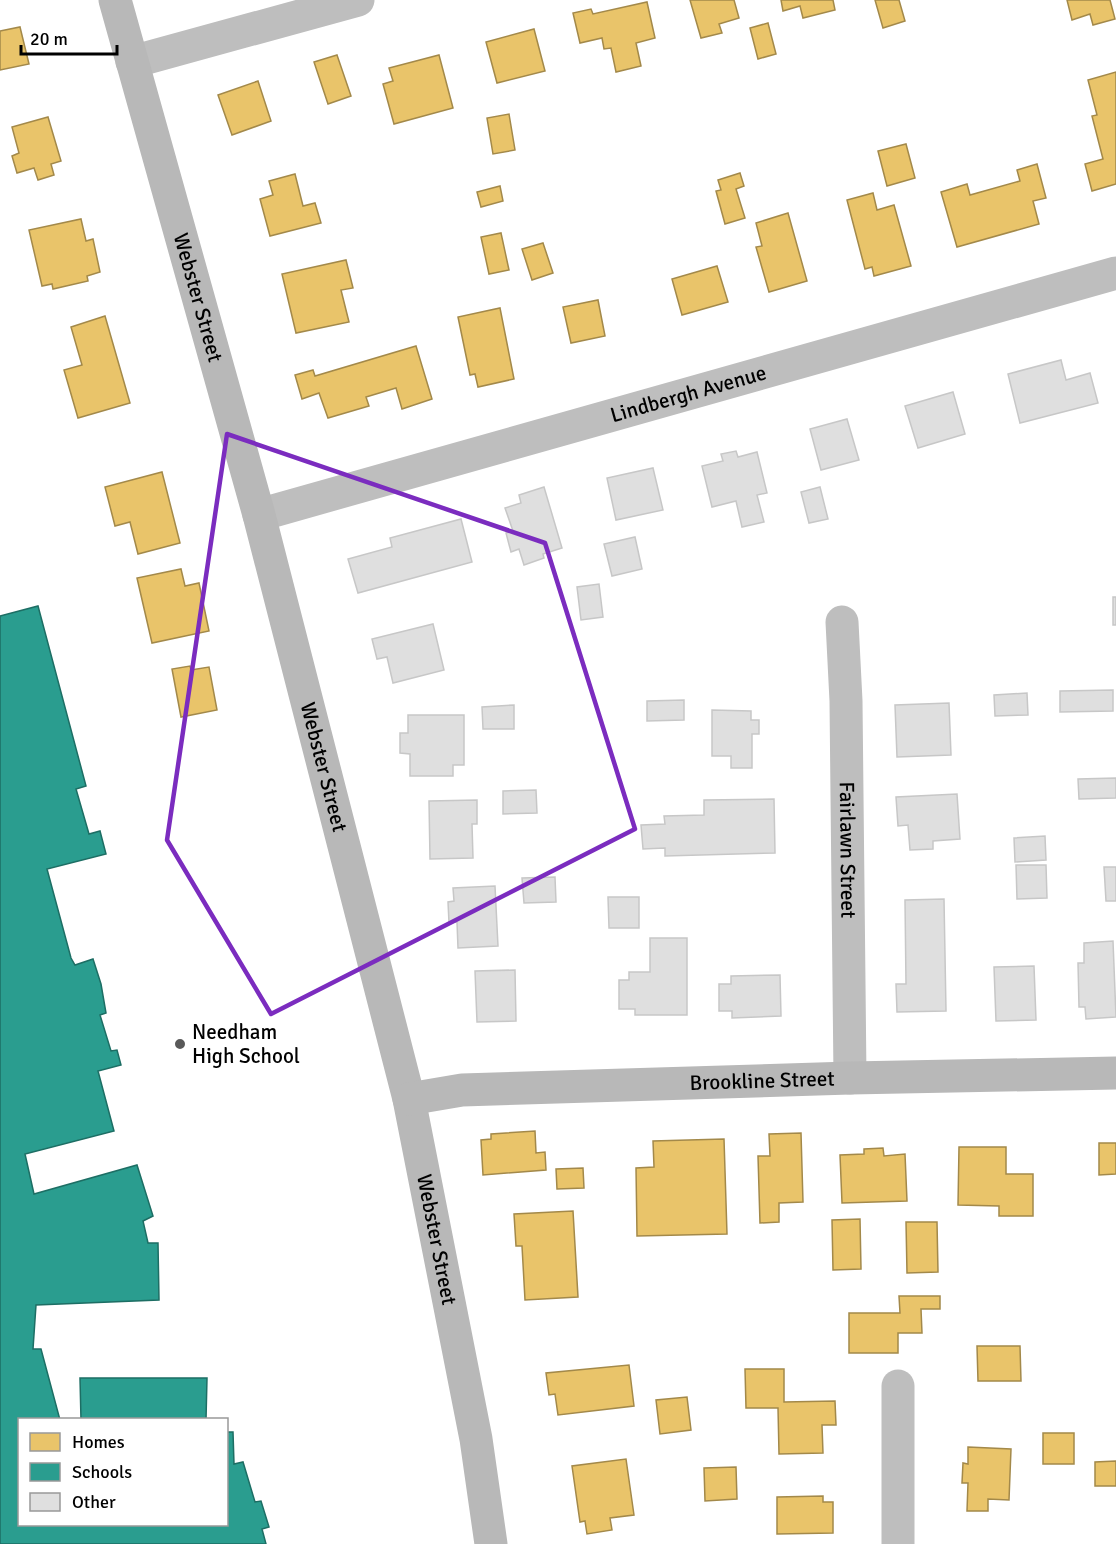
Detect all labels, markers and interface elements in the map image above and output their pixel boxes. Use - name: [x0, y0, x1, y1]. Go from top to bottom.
- scale bar: [21, 18, 117, 56]
- text: 20 m: [30, 28, 68, 50]
- street label: Webster Street: [168, 230, 229, 365]
- street label: Lindbergh Avenue: [607, 359, 769, 428]
- street label: Webster Street: [295, 700, 353, 835]
- street label: Fairlawn Street: [834, 781, 861, 919]
- place label: Needham High School: [192, 1019, 300, 1069]
- marker: Needham High School: [173, 1037, 187, 1051]
- street label: Brookline Street: [689, 1065, 835, 1096]
- street label: Webster Street: [411, 1172, 462, 1307]
- legend: [18, 1418, 228, 1526]
- text: Homes: [72, 1431, 125, 1453]
- text: Schools: [72, 1461, 132, 1483]
- text: Other: [72, 1491, 116, 1513]

